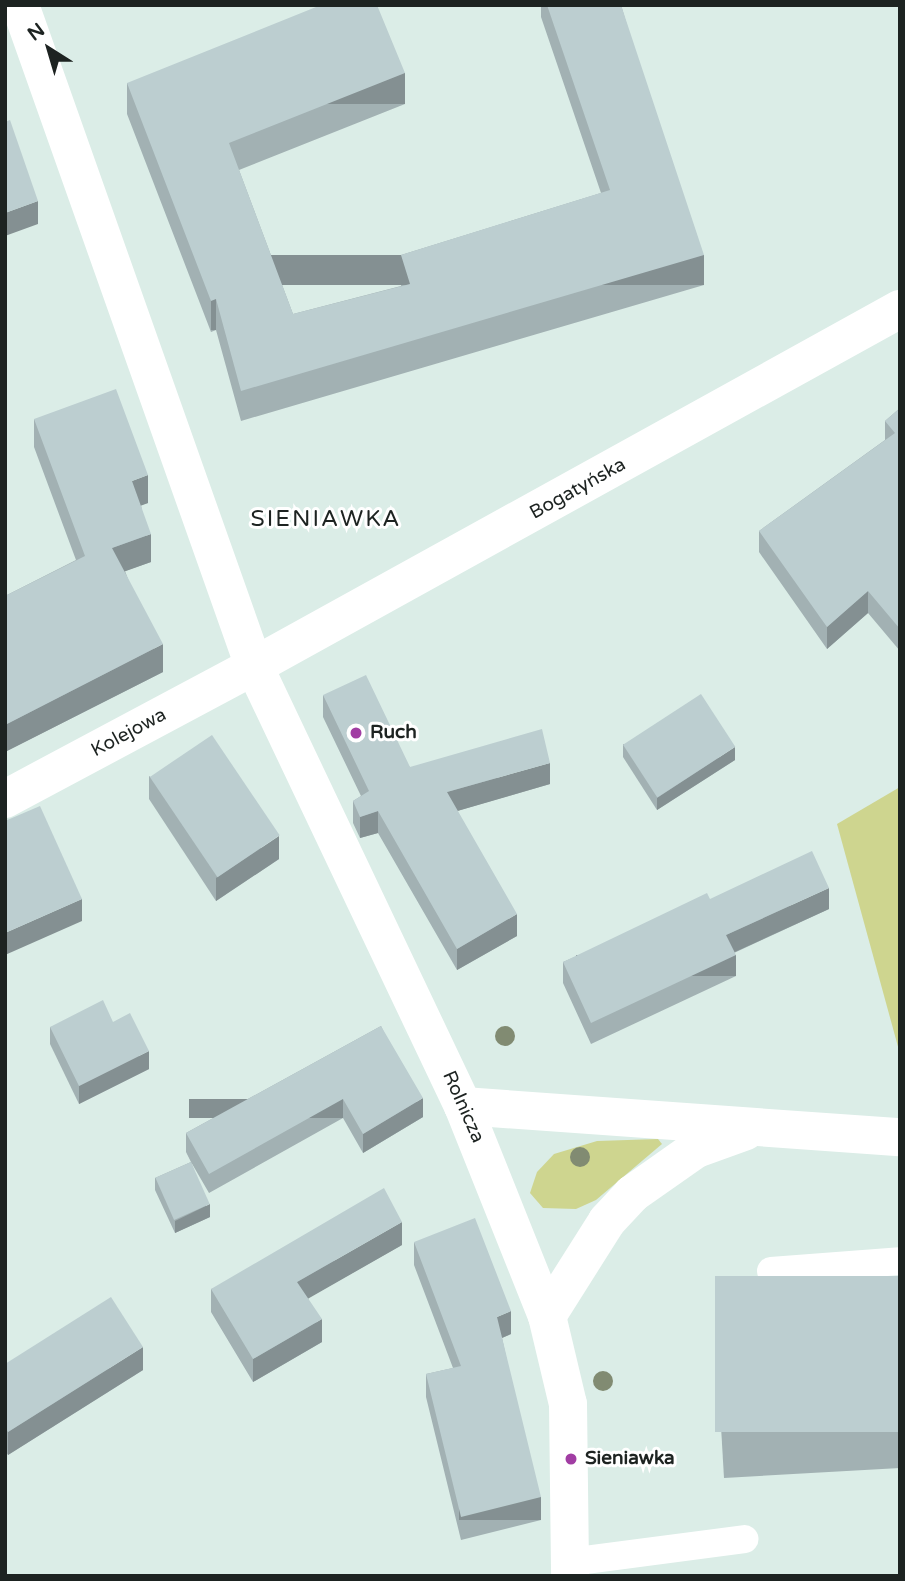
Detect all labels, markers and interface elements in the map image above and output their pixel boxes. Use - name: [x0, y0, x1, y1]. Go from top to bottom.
- north arrow: [14, 14, 84, 84]
- text: N: [24, 19, 49, 46]
- street label: Bogatyńska: [526, 453, 630, 525]
- district label: SIENIAWKA: [252, 505, 400, 533]
- street label: Kolejowa: [88, 704, 170, 762]
- place label: Ruch: [370, 722, 417, 744]
- marker: Ruch: [348, 725, 364, 741]
- street label: Rolnicza: [437, 1067, 489, 1147]
- place label: Sieniawka: [585, 1448, 675, 1470]
- marker: Sieniawka: [563, 1451, 579, 1467]

